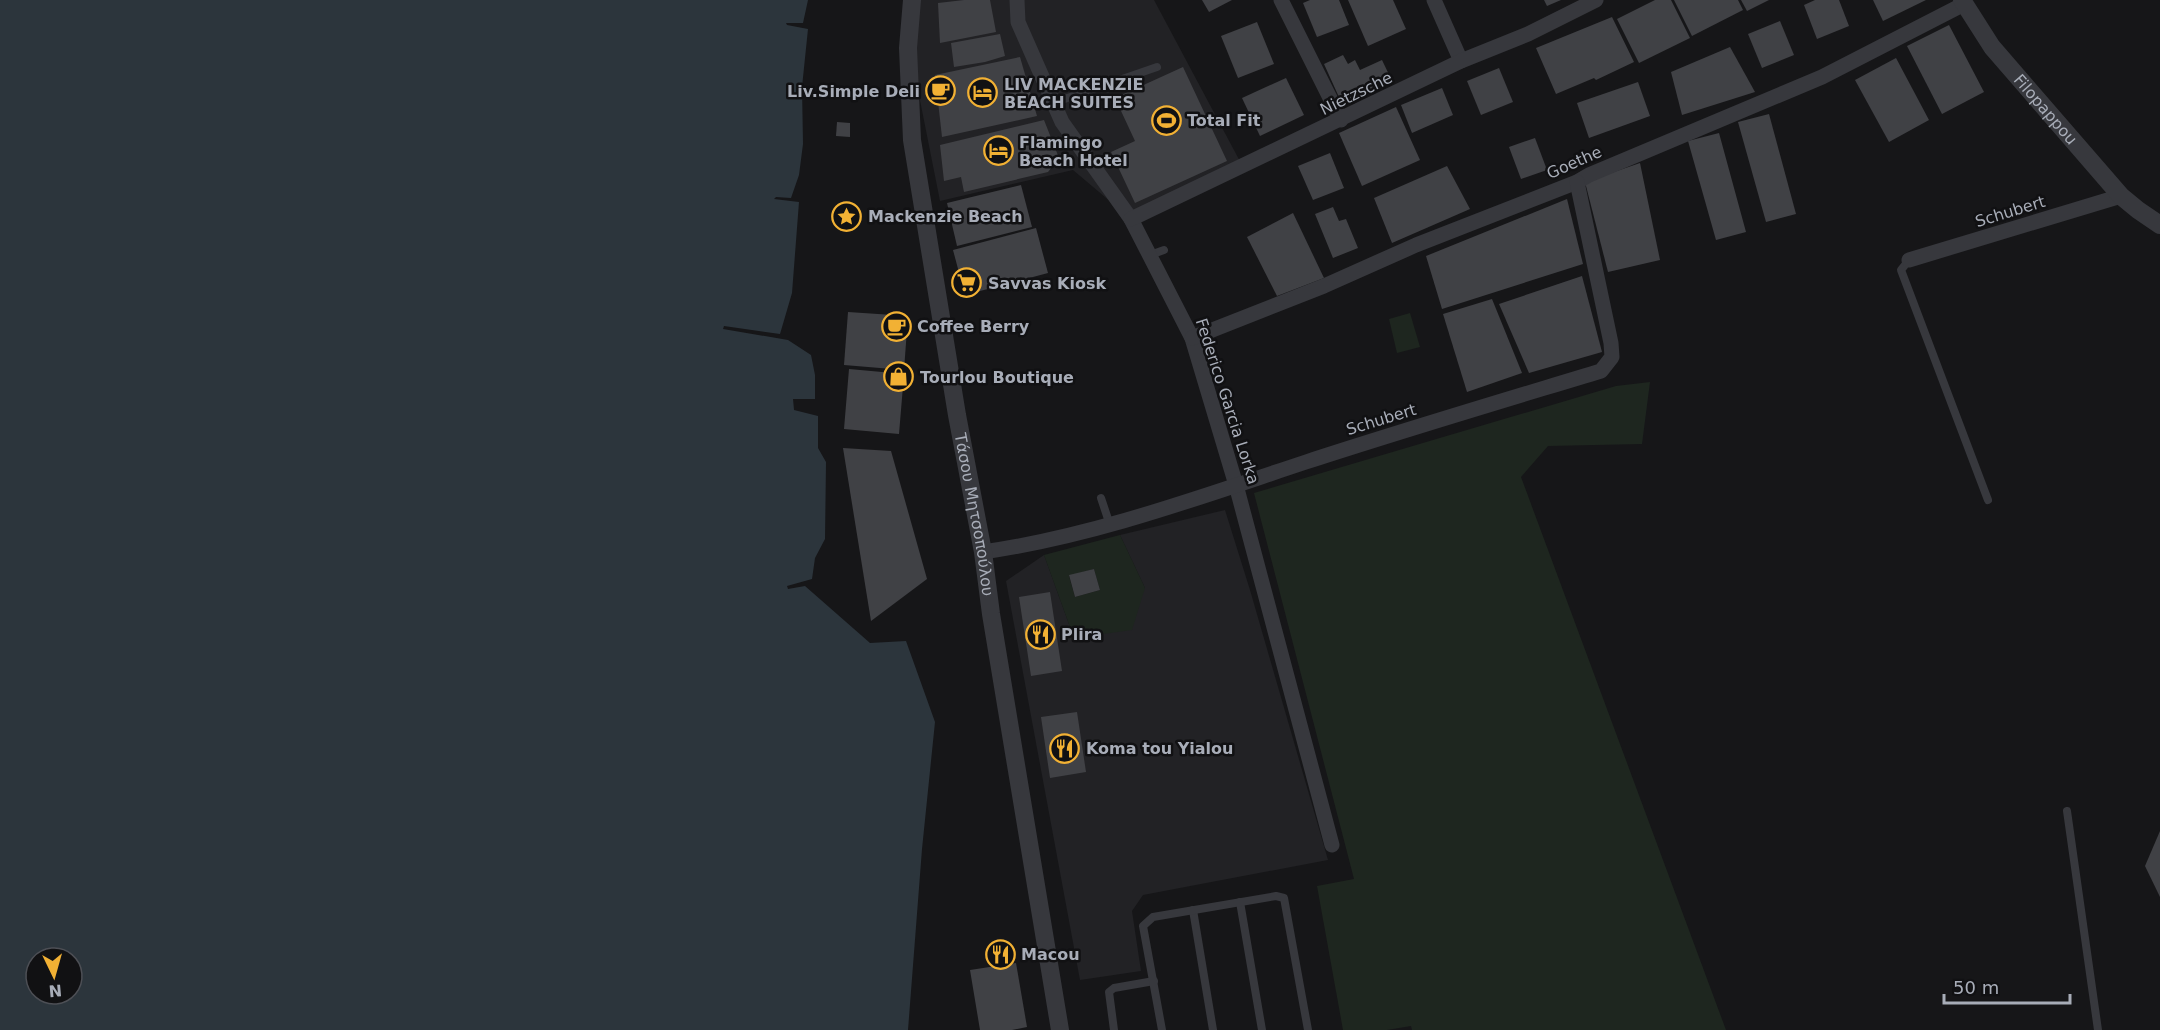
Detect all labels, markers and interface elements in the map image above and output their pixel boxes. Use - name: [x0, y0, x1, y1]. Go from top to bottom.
- street label: Nietzsche: [1317, 68, 1395, 119]
- street label: Filopappou: [2010, 70, 2081, 149]
- cafe icon: Liv.Simple Deli: [925, 75, 957, 107]
- place label: LIV MACKENZIE BEACH SUITES: [1004, 75, 1143, 112]
- hotel icon: LIV MACKENZIE BEACH SUITES: [967, 77, 999, 109]
- place label: Liv.Simple Deli: [787, 82, 920, 101]
- sports icon: Total Fit: [1150, 104, 1182, 136]
- place label: Total Fit: [1187, 111, 1261, 130]
- place label: Flamingo Beach Hotel: [1019, 133, 1128, 170]
- hotel icon: Flamingo Beach Hotel: [982, 135, 1014, 167]
- street label: Goethe: [1544, 142, 1605, 183]
- street label: Schubert: [1973, 192, 2047, 231]
- place icon: Mackenzie Beach: [831, 200, 863, 232]
- place label: Mackenzie Beach: [868, 207, 1023, 226]
- supermarket icon: Savvas Kiosk: [951, 267, 983, 299]
- place label: Savvas Kiosk: [988, 274, 1106, 293]
- cafe icon: Coffee Berry: [880, 310, 912, 342]
- street label: Federico Garcia Lorka: [1192, 316, 1263, 486]
- place label: Coffee Berry: [917, 317, 1030, 336]
- shop icon: Tourlou Boutique: [883, 361, 915, 393]
- place label: Tourlou Boutique: [920, 368, 1074, 387]
- street label: Schubert: [1344, 400, 1418, 439]
- street label: Τάσου Μητσοπούλου: [950, 430, 998, 597]
- restaurant icon: Plira: [1024, 618, 1056, 650]
- place label: Plira: [1061, 625, 1102, 644]
- restaurant icon: Koma tou Yialou: [1049, 732, 1081, 764]
- place label: Koma tou Yialou: [1086, 739, 1233, 758]
- restaurant icon: Macou: [984, 938, 1016, 970]
- place label: Macou: [1021, 945, 1080, 964]
- north arrow: [24, 946, 84, 1006]
- scale bar: [1944, 967, 2070, 1005]
- text: 50 m: [1953, 977, 1999, 998]
- text: N: [48, 980, 63, 1000]

